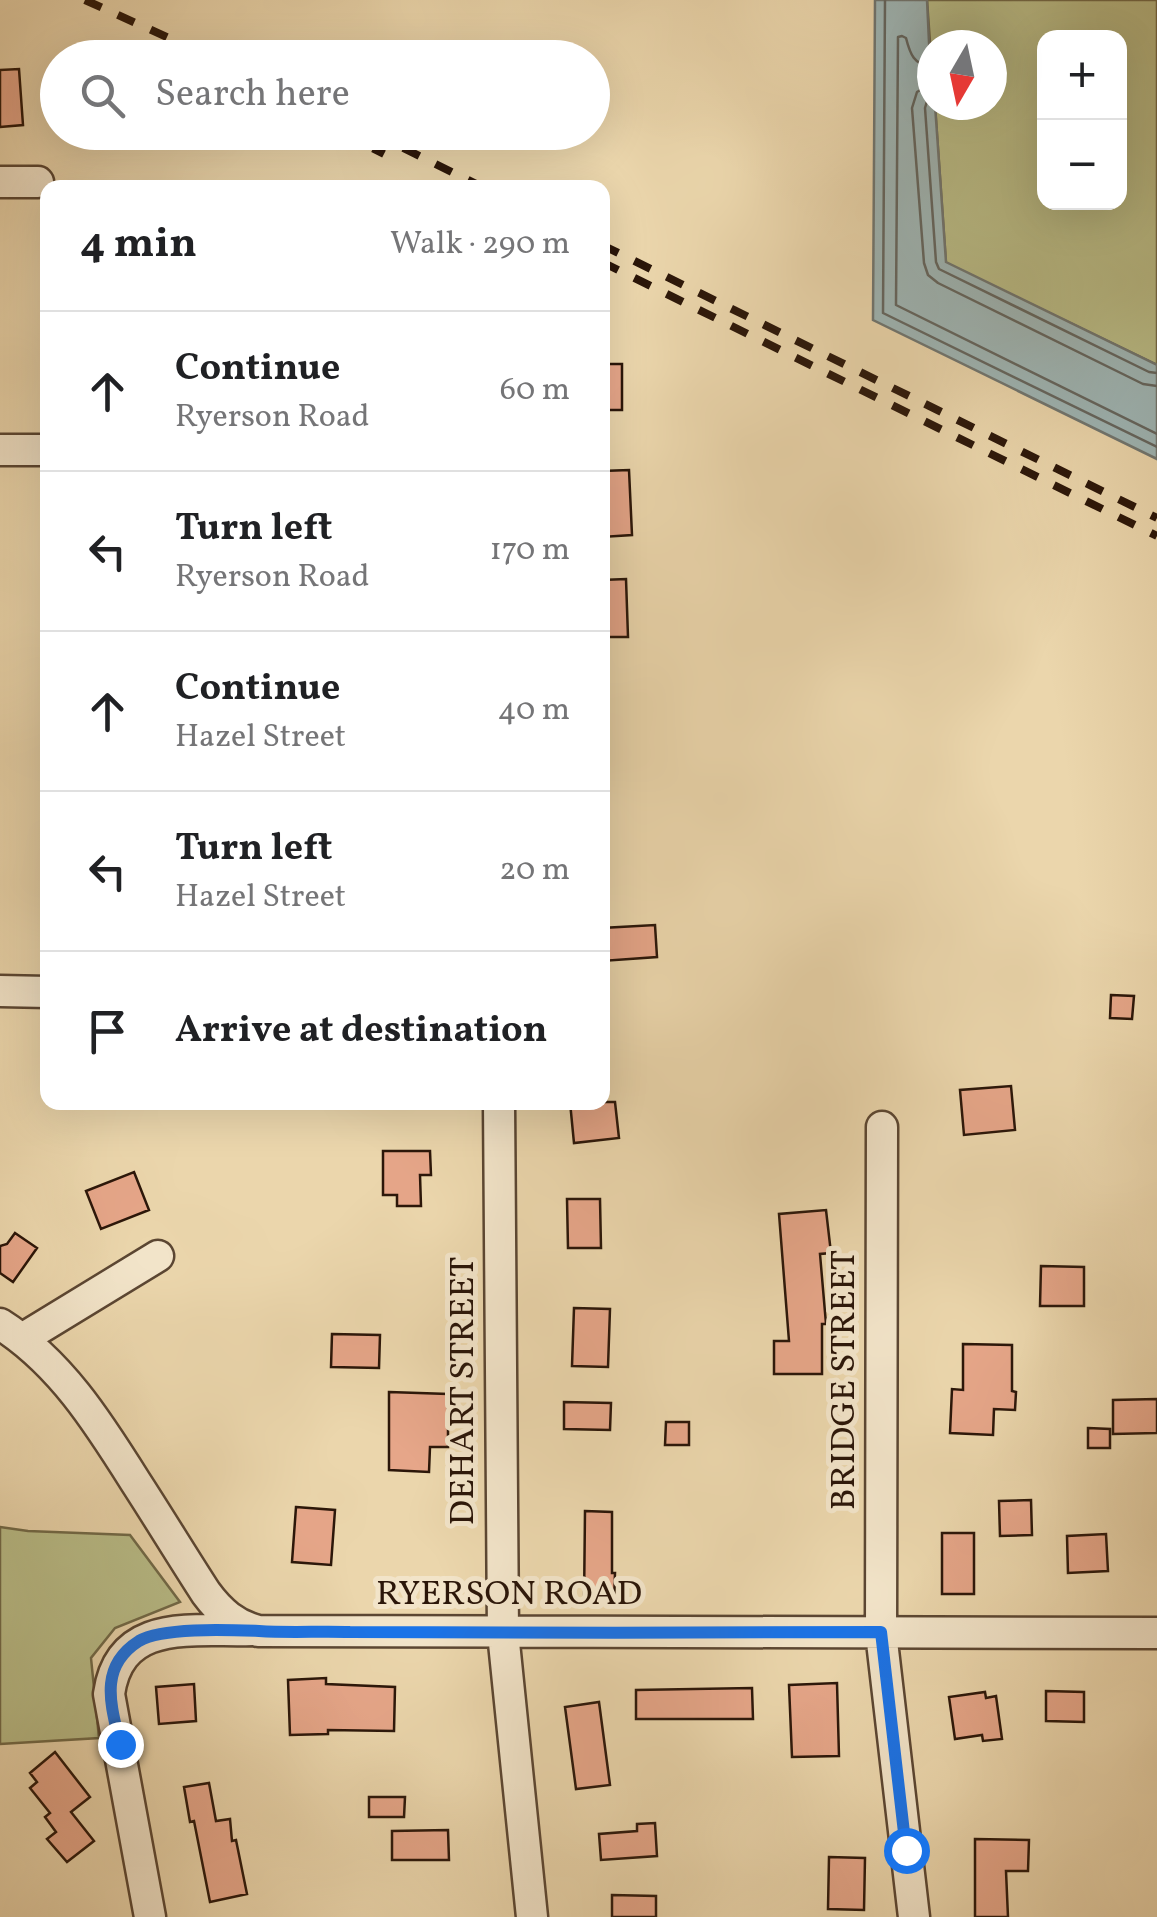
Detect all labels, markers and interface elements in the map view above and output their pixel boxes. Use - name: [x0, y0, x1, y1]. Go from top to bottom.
- north arrow: [917, 30, 1007, 120]
- map controls: [1037, 30, 1127, 210]
- button: +: [1037, 30, 1127, 120]
- search box: [40, 40, 610, 150]
- icon: search: [75, 68, 130, 123]
- text: Search here: [155, 69, 350, 122]
- button: −: [1037, 120, 1127, 210]
- text: 4 min: [80, 216, 197, 275]
- text: Walk · 290 m: [390, 223, 570, 267]
- text: Continue: [175, 343, 340, 396]
- icon: ahead: [80, 364, 135, 419]
- text: 60 m: [500, 369, 570, 413]
- text: Ryerson Road: [175, 396, 370, 440]
- text: Turn left: [175, 503, 332, 556]
- icon: left: [80, 524, 135, 579]
- text: 170 m: [489, 529, 570, 573]
- text: Ryerson Road: [175, 556, 370, 600]
- text: Continue: [175, 663, 340, 716]
- icon: ahead: [80, 684, 135, 739]
- text: 40 m: [498, 689, 570, 733]
- text: Hazel Street: [175, 716, 346, 760]
- text: Turn left: [175, 823, 332, 876]
- icon: left: [80, 844, 135, 899]
- text: 20 m: [499, 849, 570, 893]
- text: Hazel Street: [175, 876, 346, 920]
- icon: arrive: [80, 1004, 135, 1059]
- text: Arrive at destination: [175, 1005, 548, 1058]
- street label: BRIDGE STREET: [821, 1250, 869, 1510]
- street label: DEHART STREET: [440, 1257, 488, 1525]
- street label: RYERSON ROAD: [376, 1571, 642, 1619]
- route end: [98, 1722, 144, 1768]
- route start: [884, 1828, 930, 1874]

